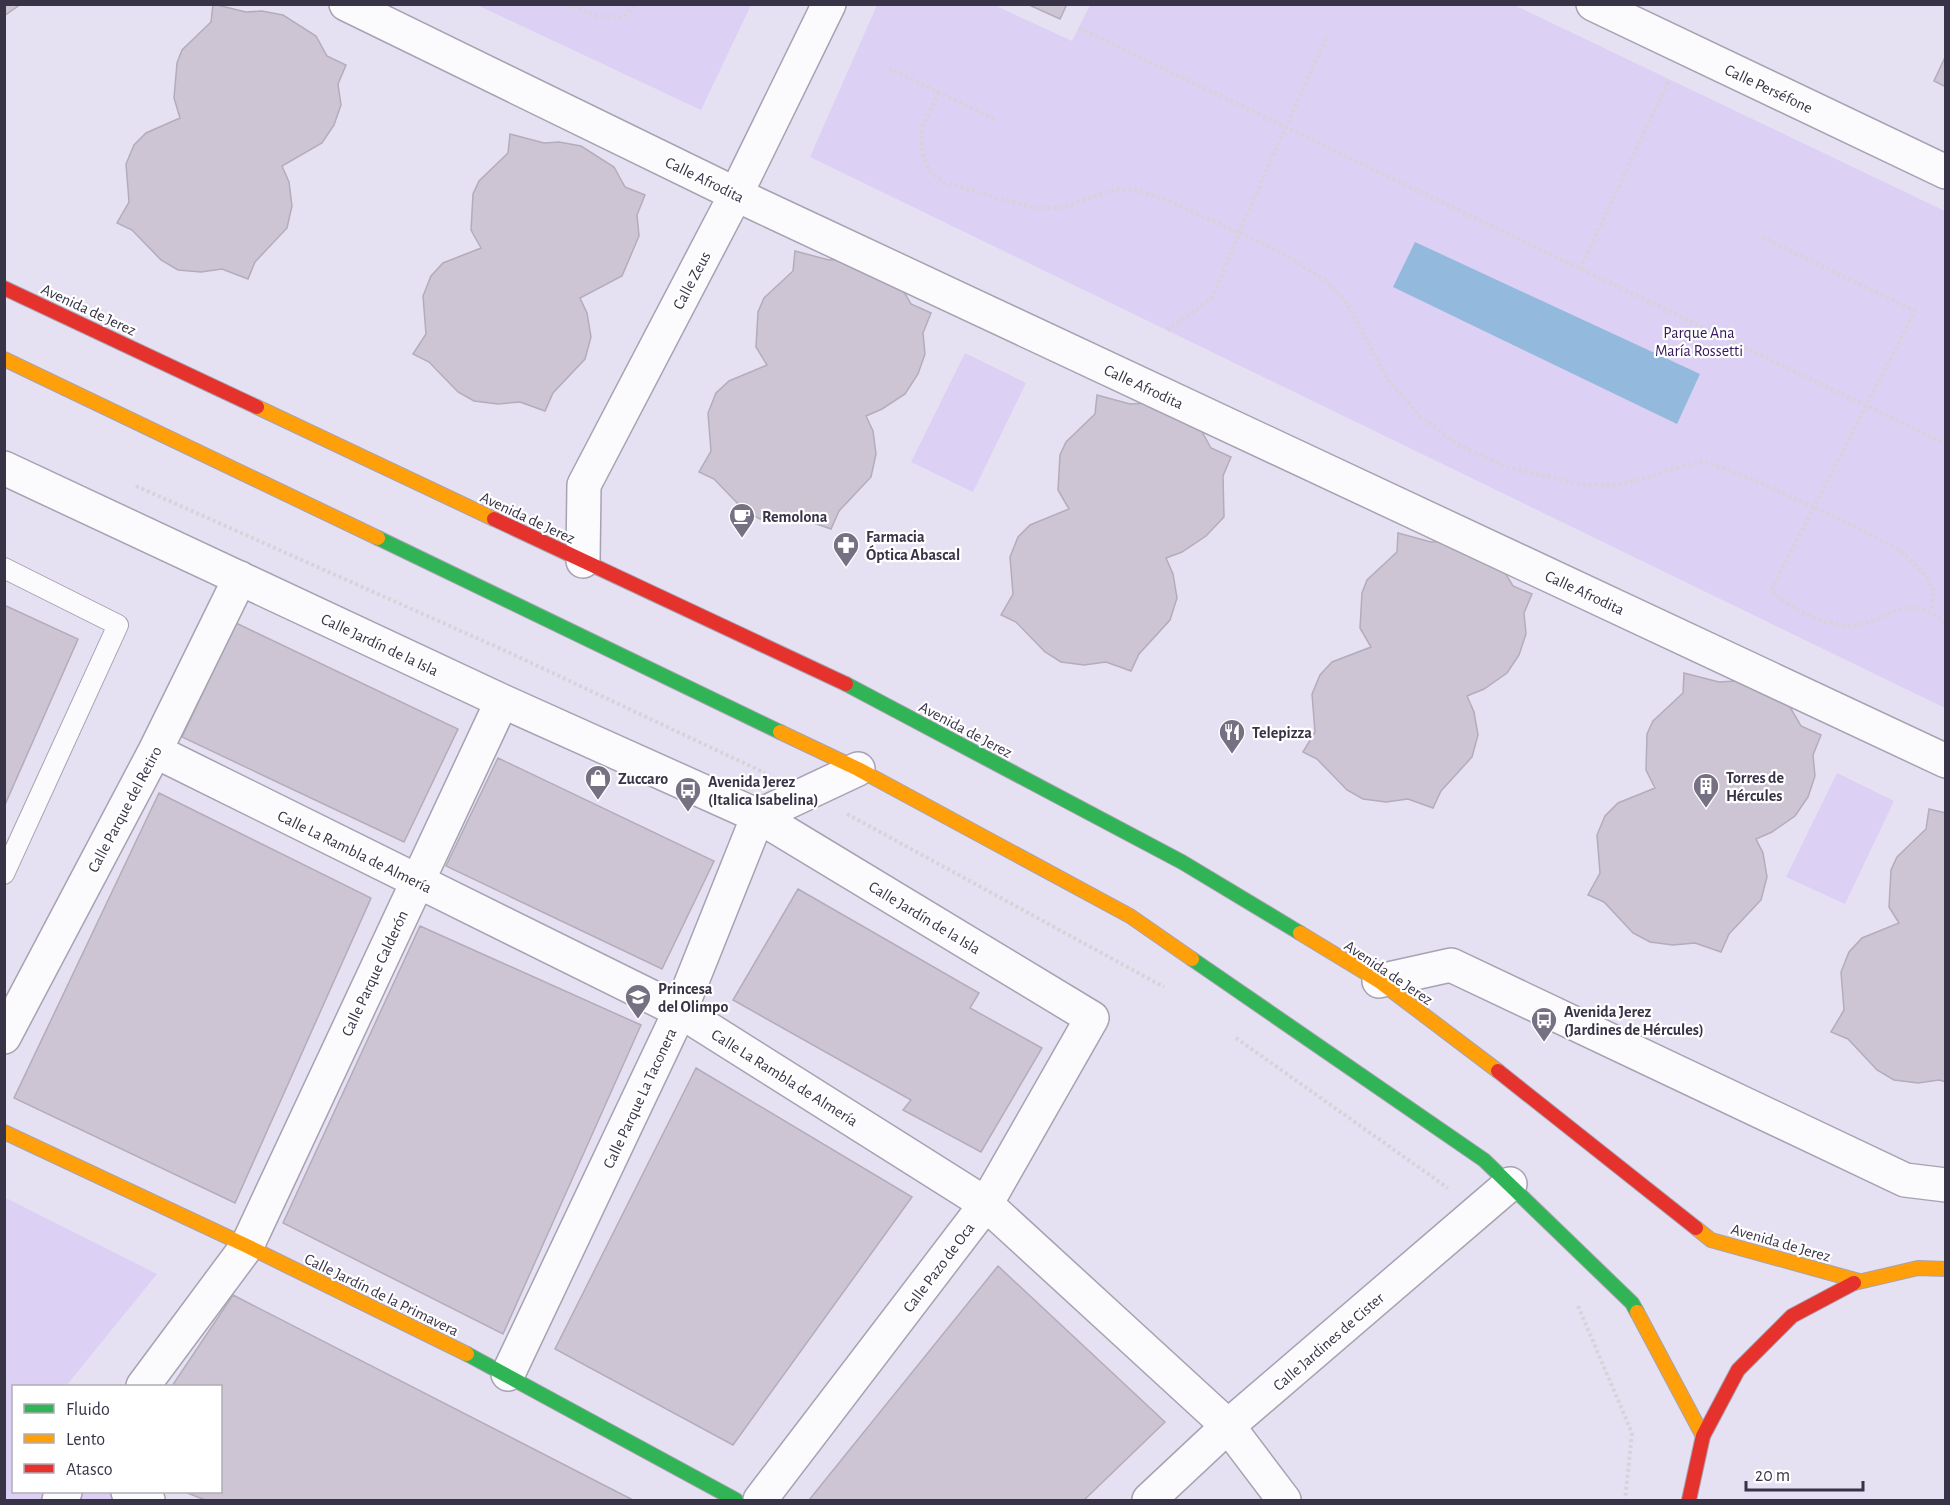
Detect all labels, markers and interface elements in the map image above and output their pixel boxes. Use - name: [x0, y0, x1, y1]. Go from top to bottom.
- street label: Calle Perséfone: [1722, 62, 1815, 116]
- street label: Calle Afrodita: [663, 154, 746, 206]
- street label: Calle Zeus: [670, 249, 714, 312]
- street label: Avenida de Jerez: [39, 281, 139, 339]
- park label: Parque Ana María Rossetti: [1655, 325, 1743, 359]
- street label: Calle Afrodita: [1101, 362, 1186, 412]
- street label: Avenida de Jerez: [478, 489, 578, 547]
- cafe icon: Remolona: [727, 501, 757, 539]
- place label: Remolona: [762, 509, 828, 525]
- place label: Farmacia Óptica Abascal: [866, 529, 960, 563]
- pharmacy icon: Farmacia Óptica Abascal: [831, 530, 861, 568]
- street label: Calle Afrodita: [1542, 568, 1627, 618]
- street label: Calle Jardín de la Isla: [319, 611, 441, 679]
- street label: Avenida de Jerez: [916, 699, 1015, 761]
- restaurant icon: Telepizza: [1217, 717, 1247, 755]
- place label: Telepizza: [1252, 725, 1312, 741]
- street label: Calle Parque del Retiro: [85, 744, 165, 875]
- shop icon: Zuccaro: [583, 763, 613, 801]
- place label: Torres de Hércules: [1726, 770, 1785, 804]
- place label: Zuccaro: [618, 771, 668, 787]
- building icon: Torres de Hércules: [1691, 771, 1721, 809]
- place label: Avenida Jerez (Italica Isabelina): [708, 774, 818, 808]
- bus stop icon: Avenida Jerez (Italica Isabelina): [673, 775, 703, 813]
- street label: Calle La Rambla de Almería: [275, 808, 434, 896]
- street label: Calle Jardín de la Isla: [866, 878, 983, 957]
- street label: Calle Parque Calderón: [339, 908, 411, 1039]
- street label: Avenida de Jerez: [1341, 937, 1436, 1008]
- place label: Princesa del Olimpo: [658, 981, 728, 1015]
- school or university icon: Princesa del Olimpo: [623, 982, 653, 1020]
- place label: Avenida Jerez (Jardines de Hércules): [1564, 1004, 1704, 1038]
- bus stop icon: Avenida Jerez (Jardines de Hércules): [1529, 1005, 1559, 1043]
- street label: Calle Parque La Taconera: [600, 1026, 679, 1171]
- street label: Calle La Rambla de Almería: [708, 1026, 860, 1129]
- street label: Calle Pazo de Oca: [900, 1220, 978, 1315]
- street label: Avenida de Jerez: [1729, 1221, 1833, 1265]
- street label: Calle Jardín de la Primavera: [302, 1251, 461, 1339]
- street label: Calle Jardines de Cister: [1270, 1289, 1388, 1394]
- legend: [12, 1385, 222, 1493]
- text: Fluido: [66, 1401, 110, 1419]
- text: Lento: [66, 1431, 105, 1449]
- scale bar: [1746, 1454, 1863, 1492]
- text: Atasco: [66, 1461, 113, 1479]
- text: 20 m: [1755, 1467, 1790, 1485]

